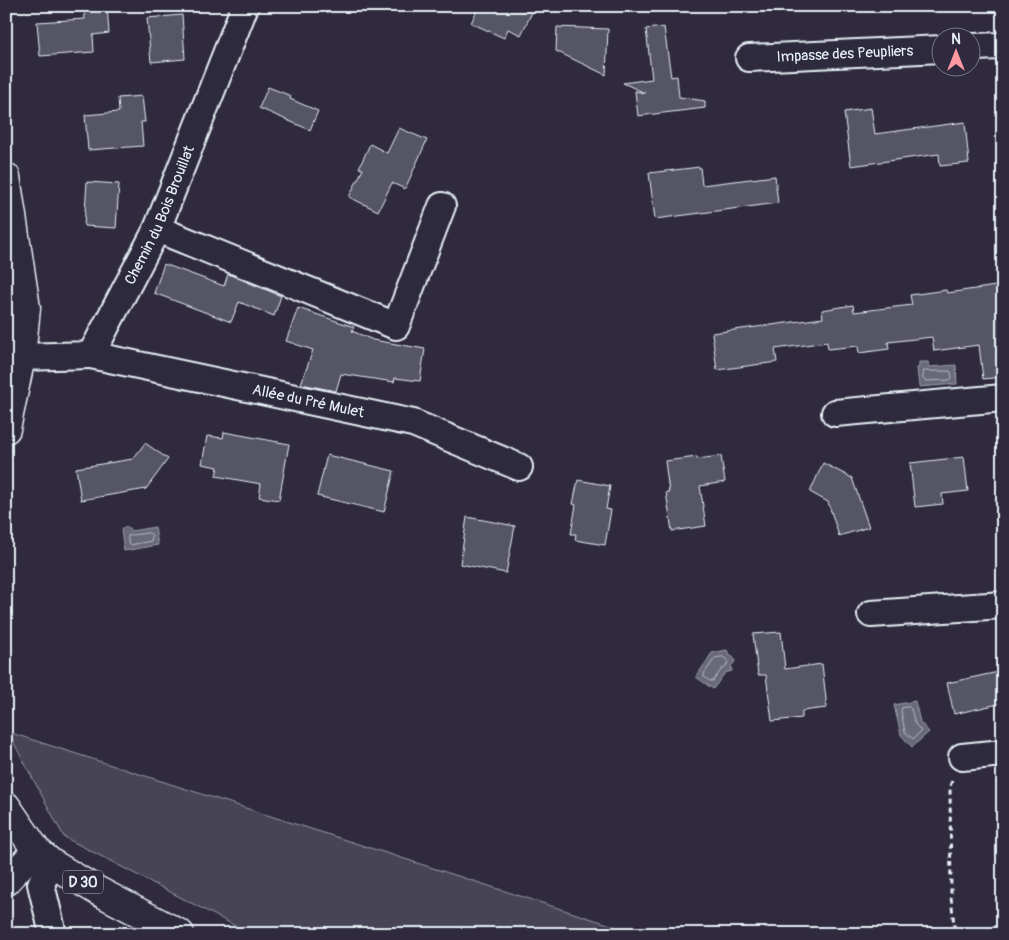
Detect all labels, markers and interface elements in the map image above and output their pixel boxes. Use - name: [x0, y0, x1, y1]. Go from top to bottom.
- north arrow: [932, 28, 982, 78]
- text: N: [951, 31, 961, 48]
- street label: Impasse des Peupliers: [776, 41, 914, 67]
- street label: Chemin du Bois Brouillat: [121, 142, 199, 288]
- street label: Allée du Pré Mulet: [251, 380, 367, 423]
- road number: D 30: [63, 870, 103, 894]

